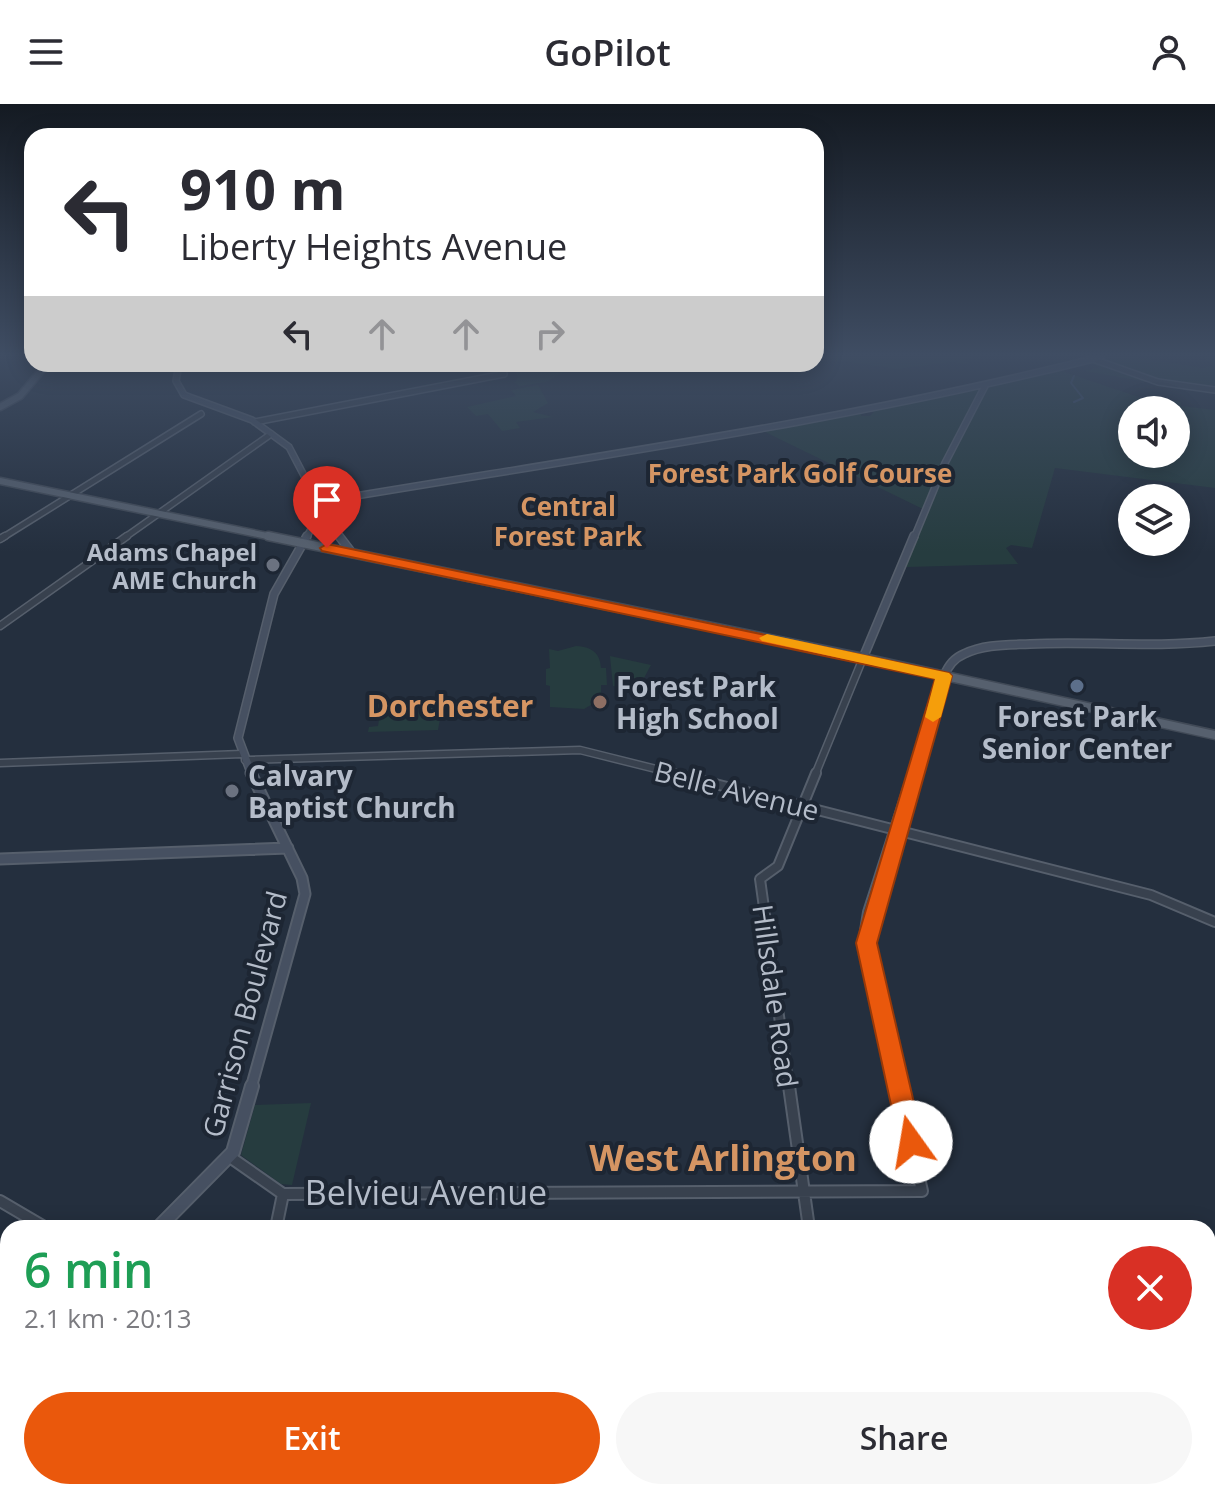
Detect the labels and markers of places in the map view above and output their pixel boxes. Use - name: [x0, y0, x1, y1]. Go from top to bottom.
- pin: [293, 466, 361, 548]
- place label: Adams Chapel AME Church: [87, 535, 257, 596]
- marker: Adams Chapel AME Church: [264, 556, 282, 574]
- place label: Forest Park High School: [616, 667, 779, 737]
- marker: Forest Park Senior Center: [1068, 677, 1086, 695]
- marker: Forest Park High School: [591, 693, 609, 711]
- place label: Forest Park Senior Center: [982, 697, 1173, 767]
- place label: Calvary Baptist Church: [248, 756, 456, 826]
- marker: Calvary Baptist Church: [223, 782, 241, 800]

